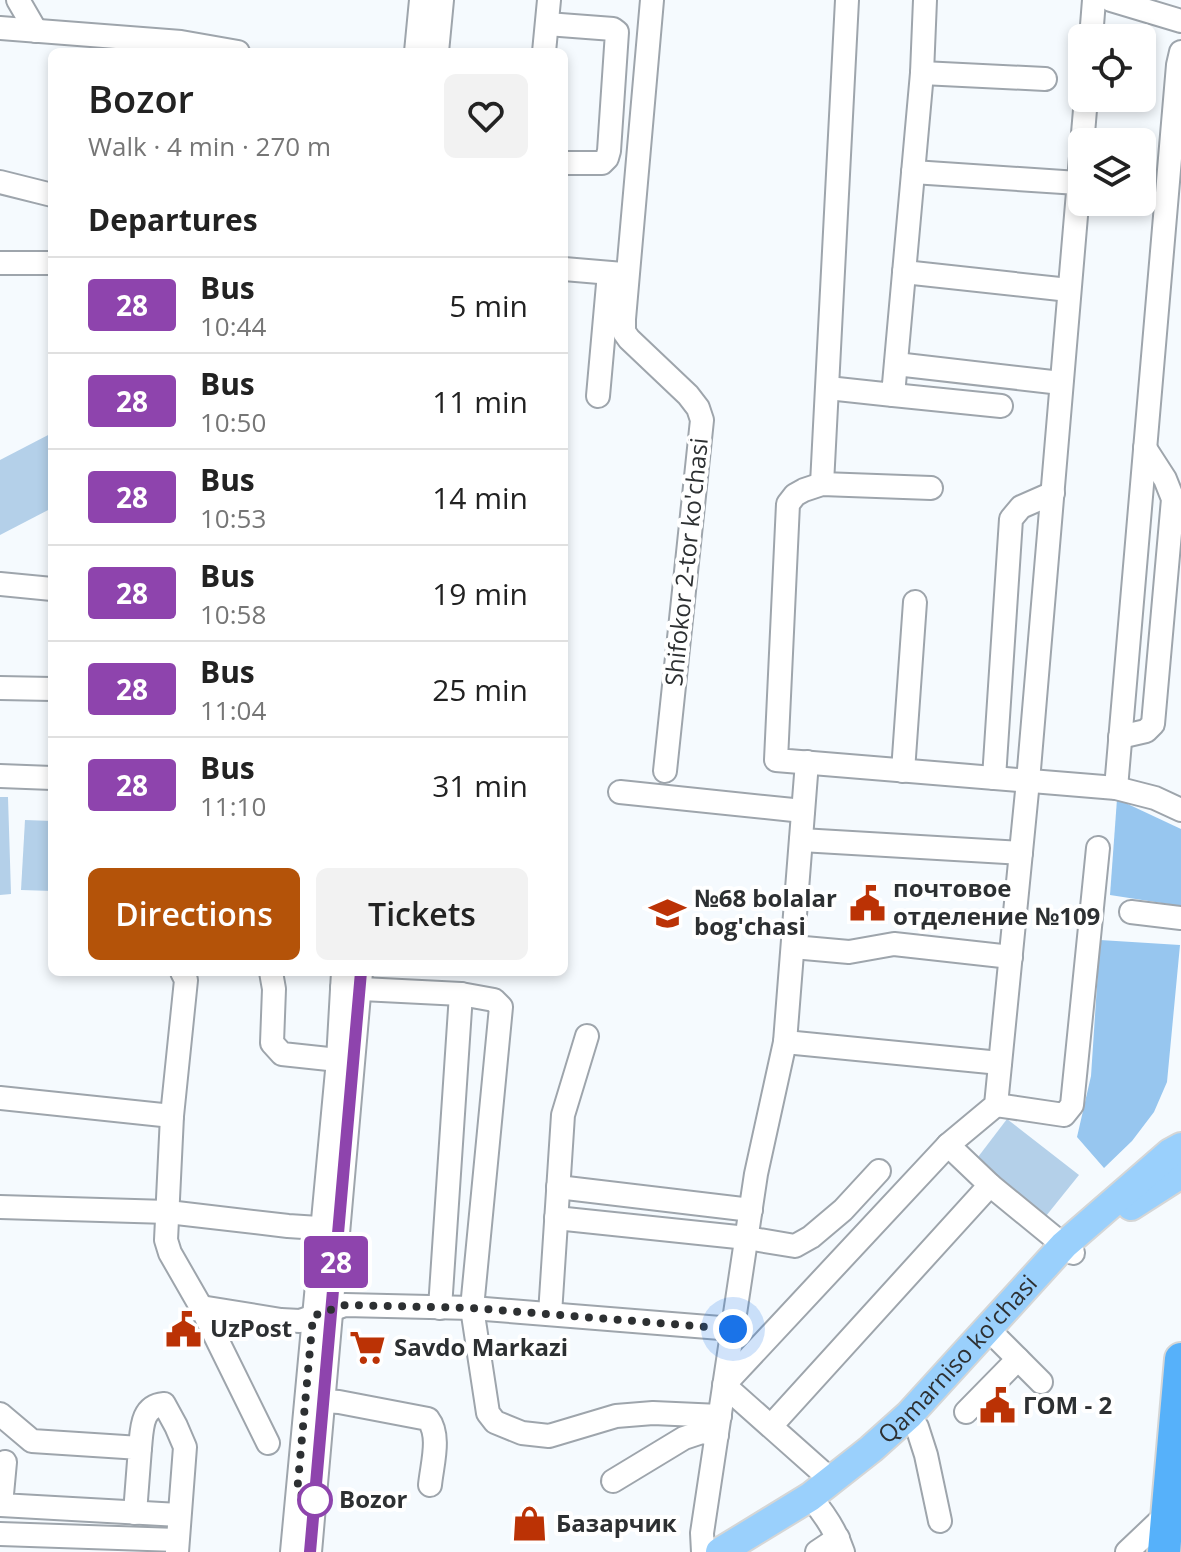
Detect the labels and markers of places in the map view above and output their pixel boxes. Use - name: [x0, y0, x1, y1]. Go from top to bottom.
- place label: почтовое отделение №109: [893, 871, 1100, 932]
- place label: №68 bolalar bog'chasi: [694, 881, 837, 942]
- public building icon: почтовое отделение №109: [848, 884, 886, 922]
- school or university icon: №68 bolalar bog'chasi: [649, 894, 687, 932]
- public building icon: UzPost: [165, 1310, 203, 1348]
- place label: UzPost: [210, 1311, 292, 1344]
- supermarket icon: Savdo Markazi: [349, 1329, 387, 1367]
- place label: Savdo Markazi: [394, 1330, 568, 1363]
- public building icon: ГОМ - 2: [978, 1387, 1016, 1425]
- place label: ГОМ - 2: [1023, 1388, 1112, 1421]
- place label: Bozor: [339, 1482, 408, 1515]
- marker: Bozor: [298, 1483, 332, 1517]
- shop icon: Базарчик: [511, 1505, 549, 1543]
- place label: Базарчик: [556, 1506, 677, 1539]

